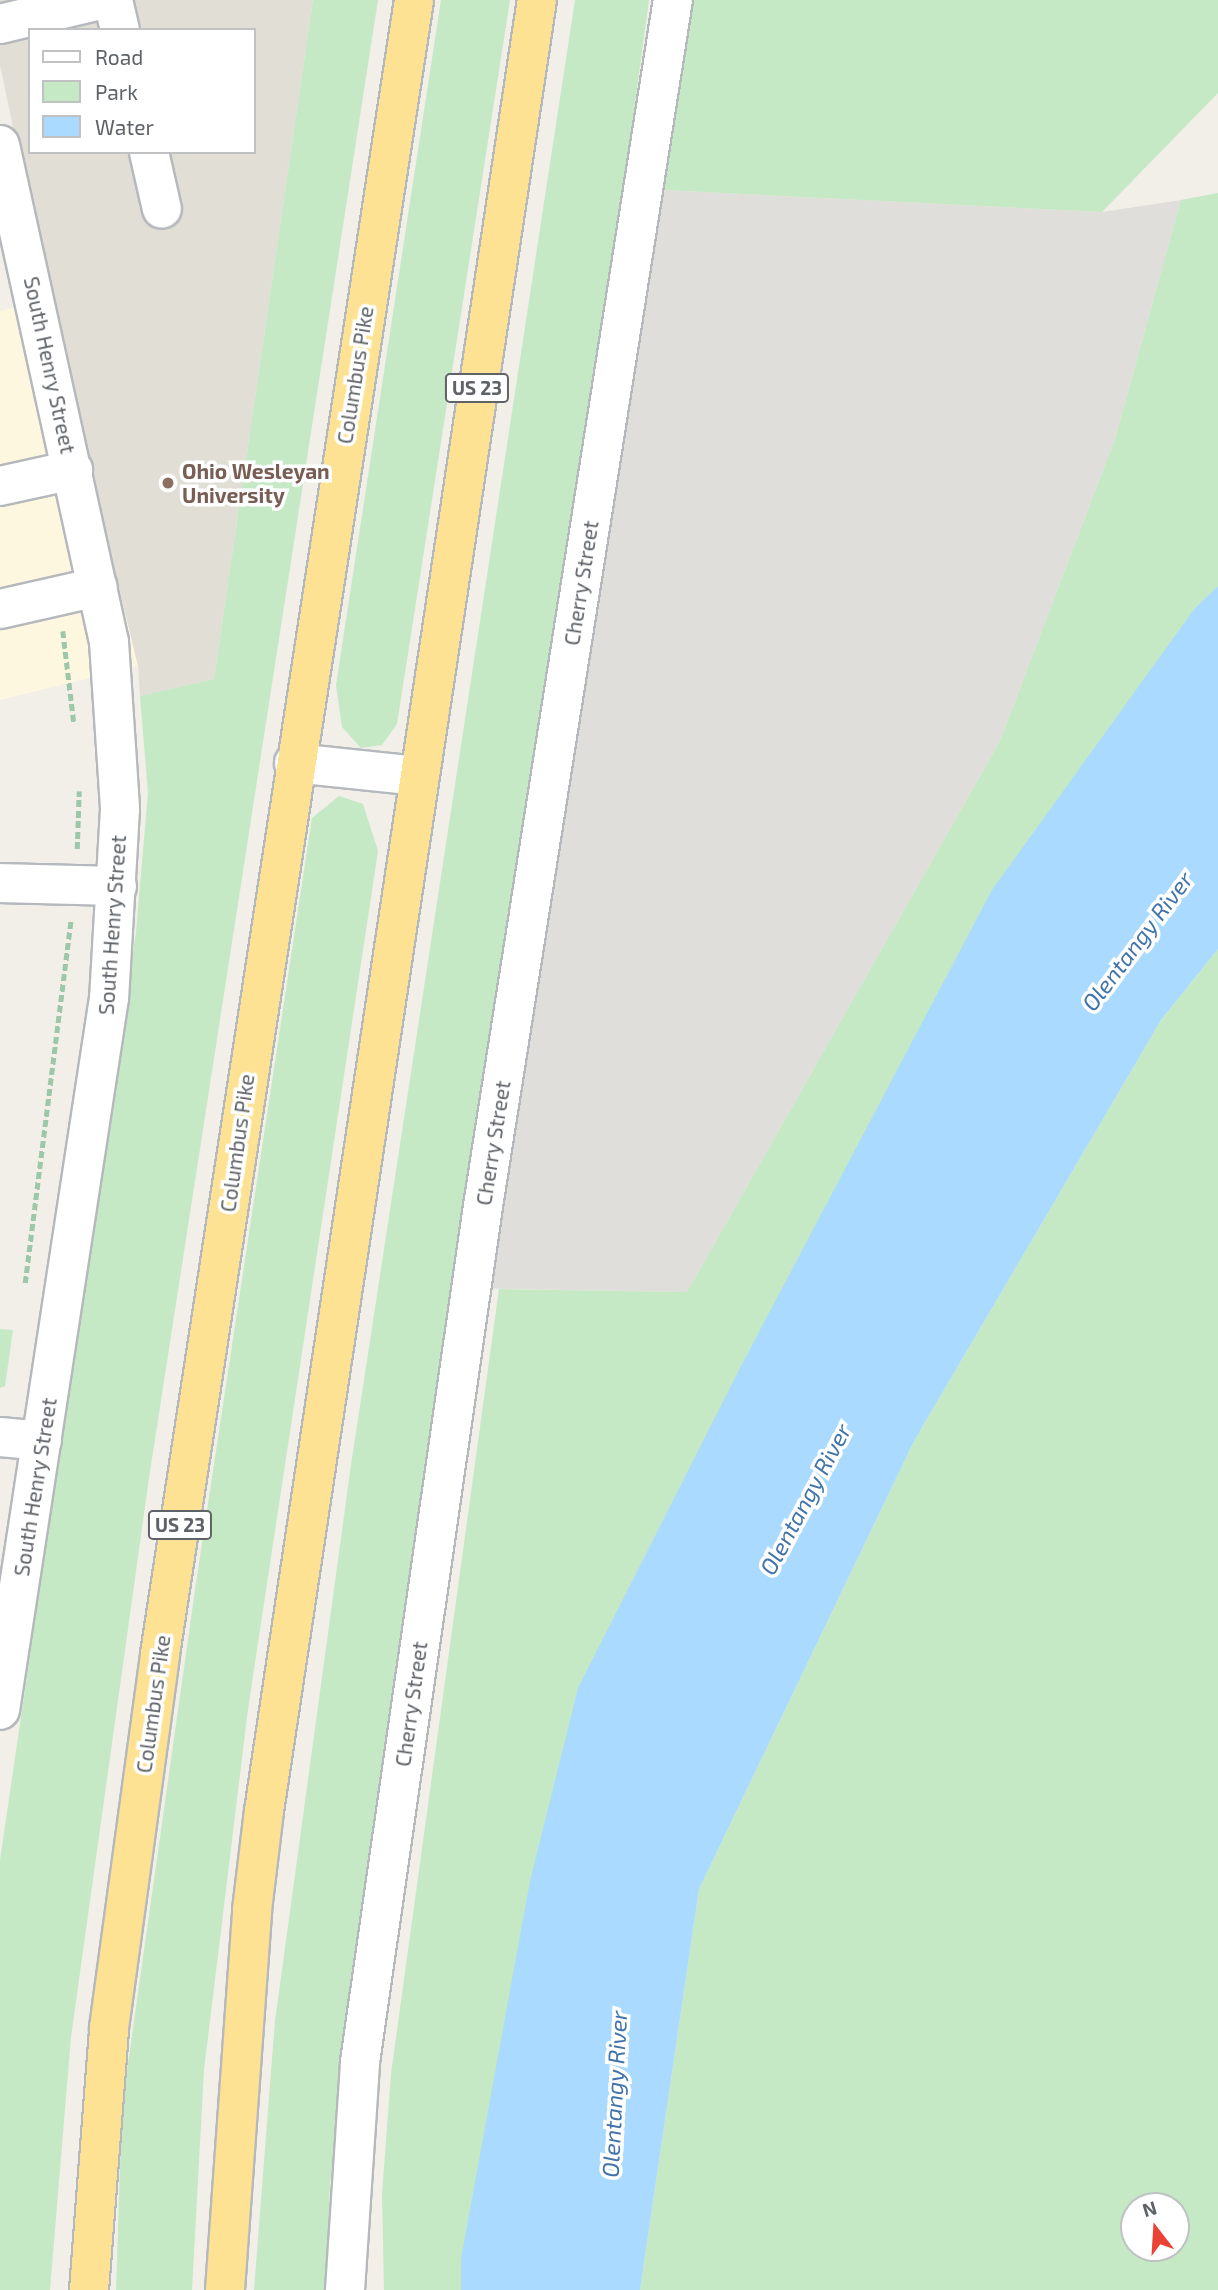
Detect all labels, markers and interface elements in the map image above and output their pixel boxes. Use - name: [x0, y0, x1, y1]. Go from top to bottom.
- legend: [28, 28, 256, 154]
- text: Road: [95, 44, 143, 69]
- text: Park: [95, 79, 138, 104]
- text: Water: [95, 114, 154, 139]
- street label: South Henry Street: [19, 274, 81, 456]
- street label: Columbus Pike: [332, 304, 378, 446]
- road number: US 23: [444, 372, 510, 404]
- place label: Ohio Wesleyan University: [182, 458, 330, 508]
- marker: Ohio Wesleyan University: [160, 475, 176, 491]
- street label: Cherry Street: [559, 519, 603, 647]
- street label: South Henry Street: [93, 834, 131, 1016]
- water label: Olentangy River: [1076, 866, 1198, 1016]
- street label: Columbus Pike: [215, 1072, 259, 1214]
- street label: Cherry Street: [471, 1079, 515, 1207]
- street label: South Henry Street: [8, 1396, 62, 1578]
- water label: Olentangy River: [754, 1419, 856, 1579]
- road number: US 23: [147, 1510, 213, 1540]
- street label: Columbus Pike: [131, 1633, 175, 1775]
- street label: Cherry Street: [390, 1640, 432, 1768]
- water label: Olentangy River: [596, 2010, 632, 2178]
- north arrow: [1120, 2192, 1190, 2262]
- text: N: [1139, 2195, 1159, 2221]

